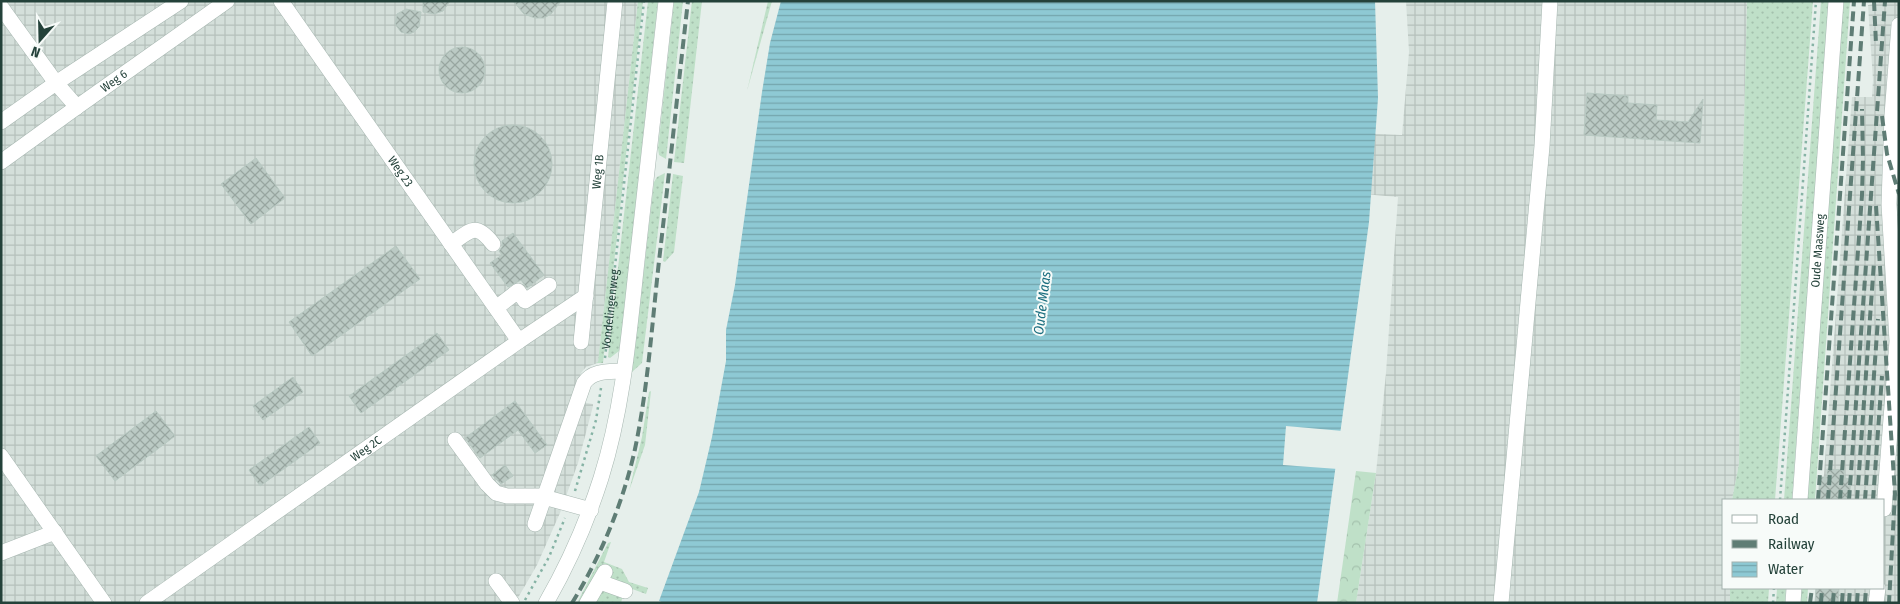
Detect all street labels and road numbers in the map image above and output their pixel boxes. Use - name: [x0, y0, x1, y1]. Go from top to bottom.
- street label: Weg 6: [98, 67, 130, 95]
- street label: Weg 23: [385, 153, 416, 189]
- street label: Weg 1B: [589, 154, 607, 190]
- street label: Oude Maasweg: [1808, 213, 1828, 288]
- street label: Vondelingenweg: [599, 268, 622, 350]
- street label: Weg 2C: [348, 433, 384, 464]

